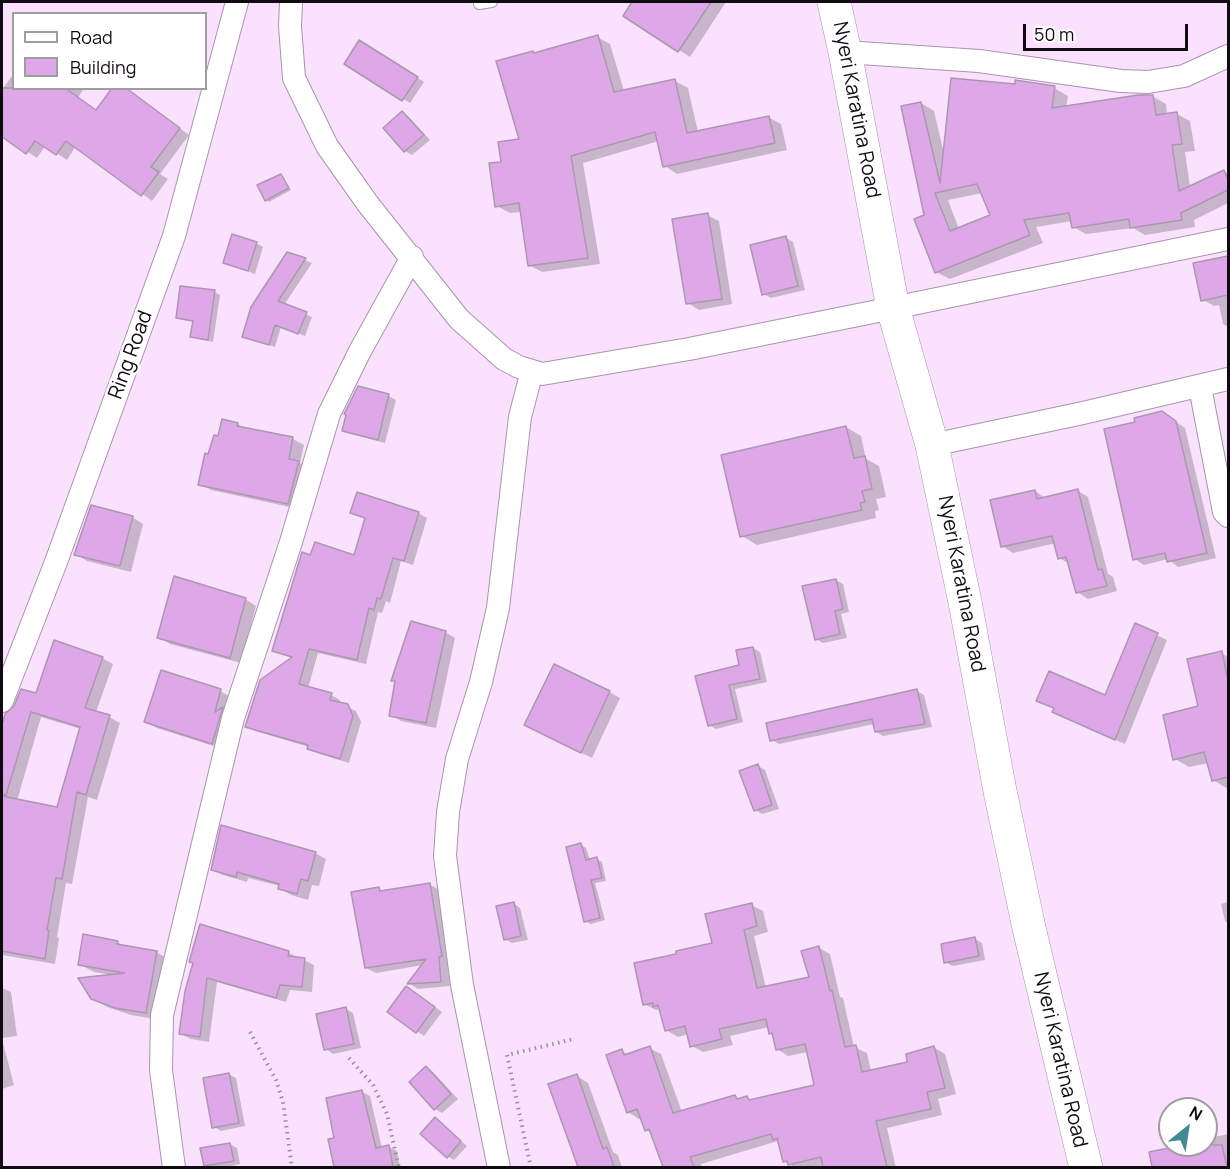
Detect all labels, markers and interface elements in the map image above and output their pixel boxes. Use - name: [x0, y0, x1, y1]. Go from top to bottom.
- legend: [12, 12, 207, 90]
- scale bar: [1026, 12, 1191, 50]
- street label: Nyeri Karatina Road: [827, 20, 885, 200]
- text: 50 m: [1034, 22, 1074, 46]
- text: Road: [70, 25, 113, 49]
- text: Building: [70, 55, 136, 79]
- street label: Ring Road: [104, 307, 158, 403]
- street label: Nyeri Karatina Road: [932, 494, 990, 674]
- street label: Nyeri Karatina Road: [1028, 970, 1092, 1150]
- north arrow: [1158, 1097, 1218, 1157]
- text: N: [1186, 1101, 1206, 1126]

